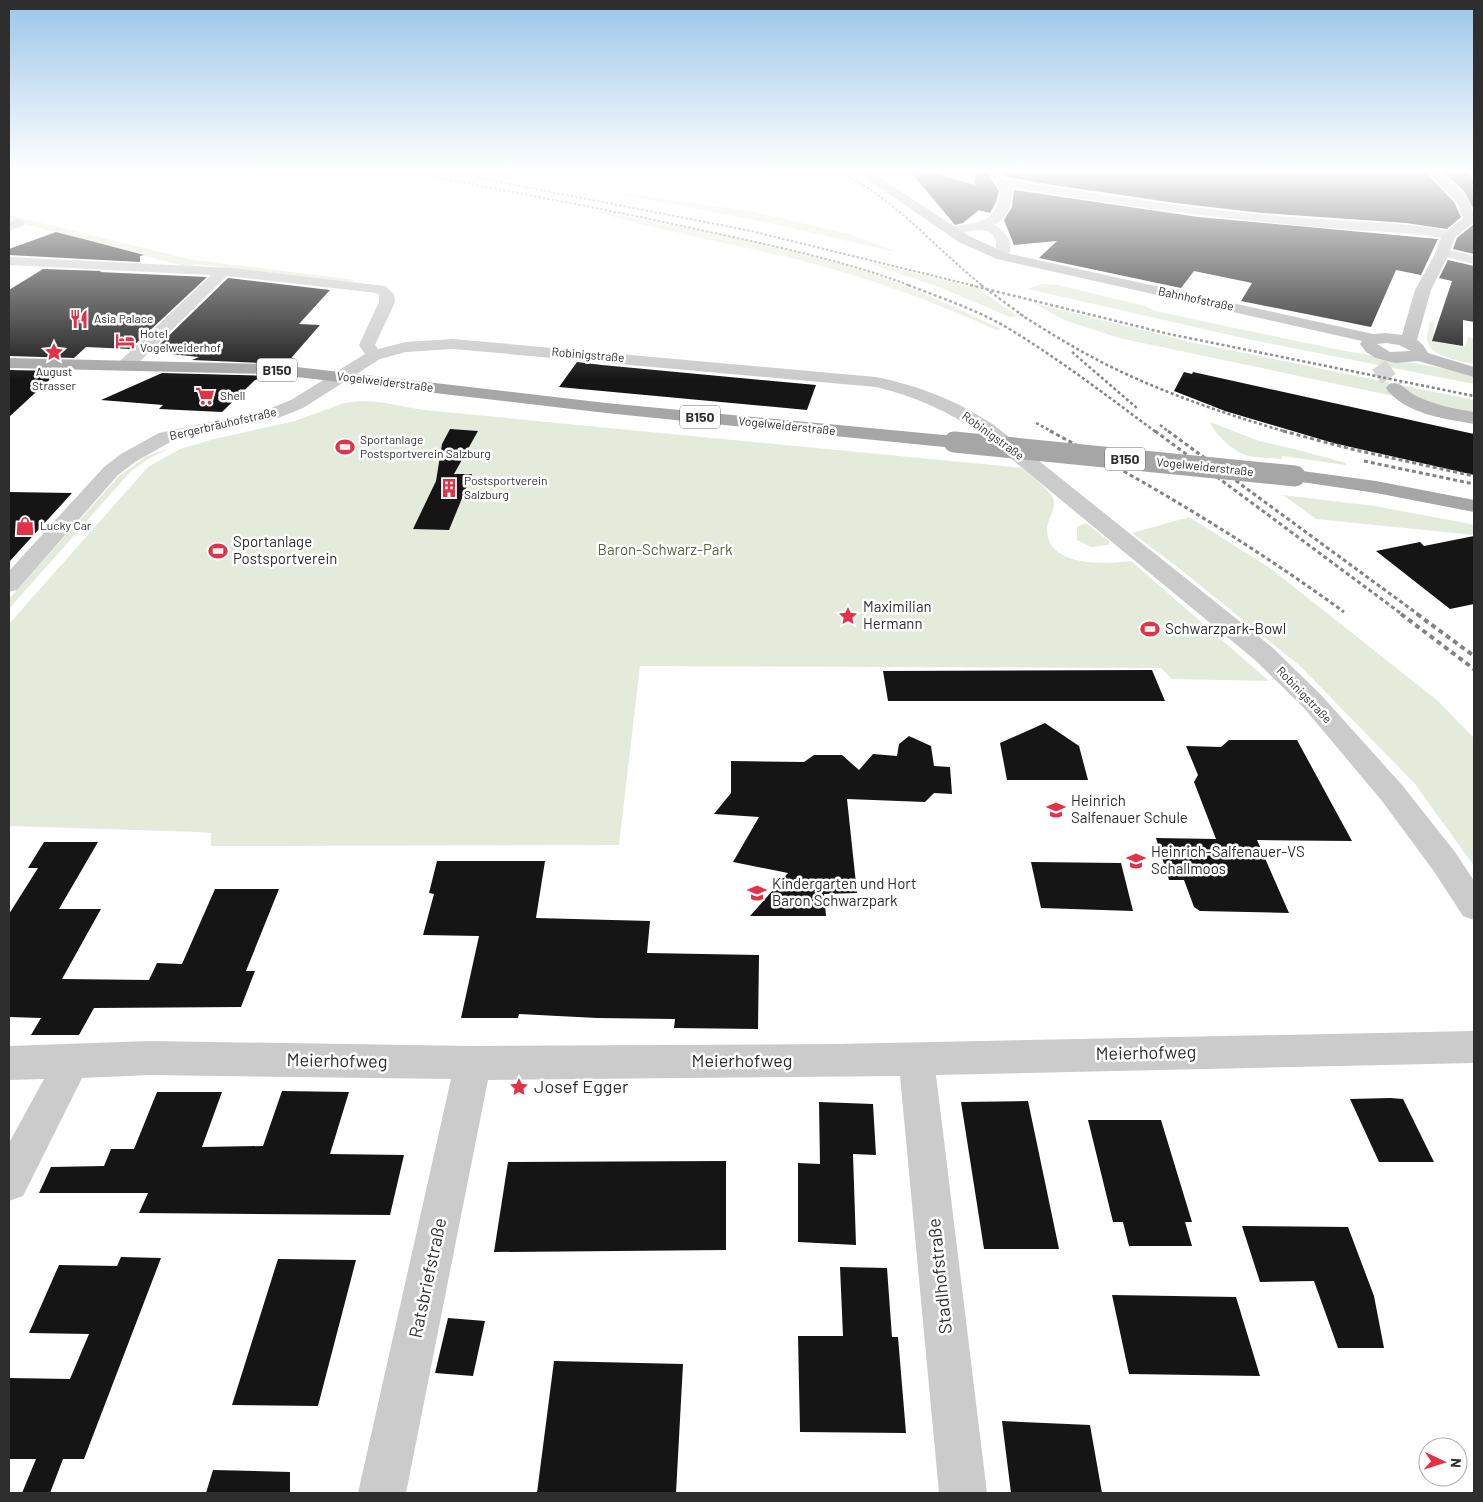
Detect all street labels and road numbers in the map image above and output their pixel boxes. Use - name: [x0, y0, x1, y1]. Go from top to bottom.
- street label: Bahnhofstraße: [1157, 283, 1235, 313]
- street label: Robinigstraße: [551, 344, 625, 364]
- road number: B150: [257, 358, 297, 382]
- street label: Vogelweiderstraße: [336, 368, 434, 394]
- street label: Bergerbräuhofstraße: [168, 404, 278, 442]
- road number: B150: [680, 406, 720, 428]
- street label: Robinigstraße: [960, 408, 1027, 462]
- street label: Vogelweiderstraße: [738, 413, 836, 437]
- road number: B150: [1105, 448, 1145, 470]
- street label: Vogelweiderstraße: [1156, 454, 1254, 478]
- street label: Robinigstraße: [1274, 663, 1335, 725]
- street label: Meierhofweg: [1095, 1040, 1197, 1064]
- street label: Meierhofweg: [286, 1048, 388, 1072]
- street label: Meierhofweg: [692, 1049, 792, 1071]
- street label: Ratsbriefstraße: [404, 1216, 451, 1340]
- street label: Stadlhofstraße: [922, 1217, 956, 1335]

